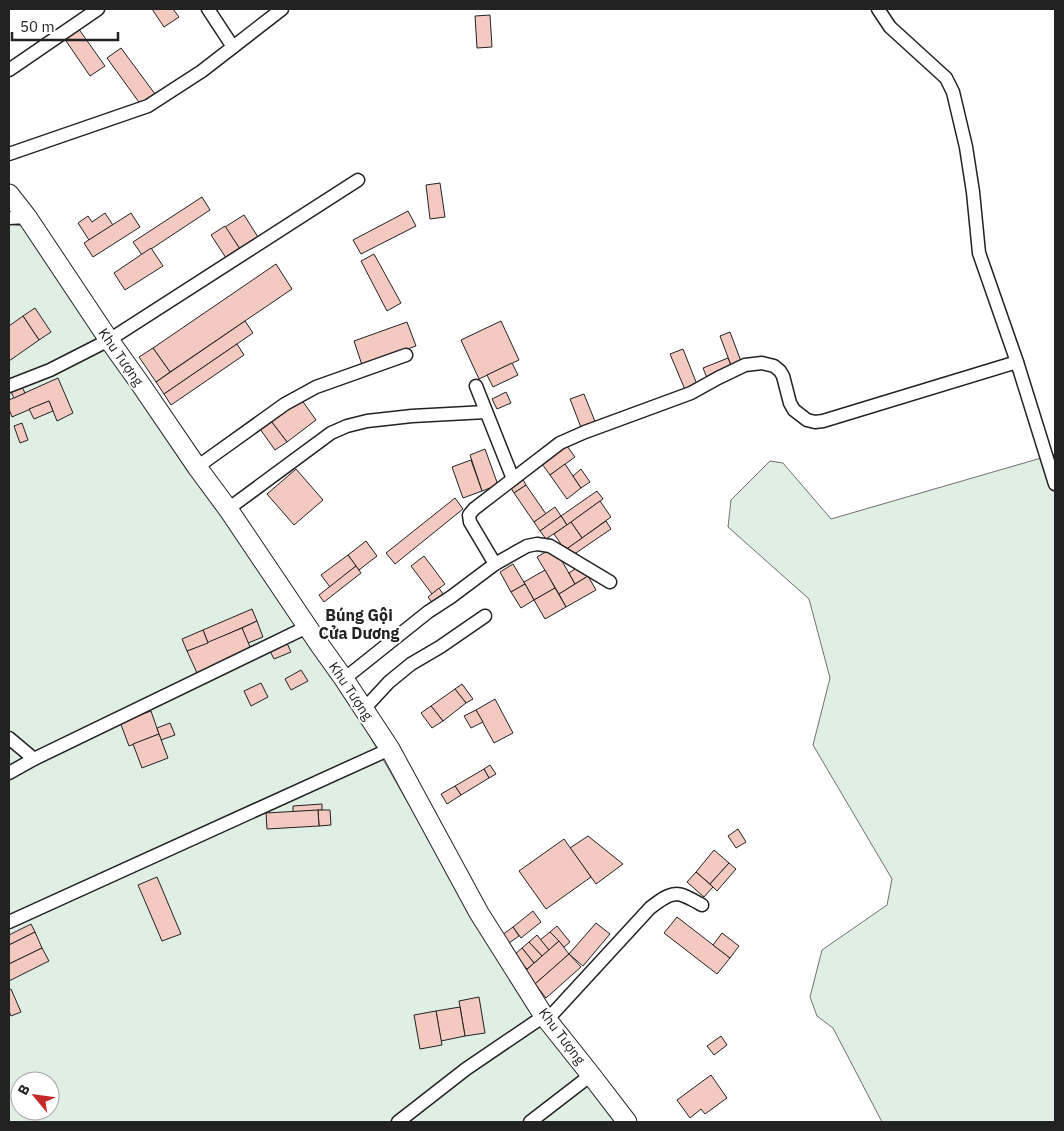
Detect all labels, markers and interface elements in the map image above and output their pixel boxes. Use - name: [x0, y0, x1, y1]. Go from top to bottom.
- scale bar: [12, 10, 119, 42]
- text: 50 m: [20, 17, 55, 36]
- street label: Khu Tượng: [95, 325, 148, 390]
- district label: Búng Gội Cửa Dương: [319, 605, 400, 643]
- street label: Khu Tượng: [325, 658, 377, 724]
- street label: Khu Tượng: [535, 1004, 590, 1068]
- north arrow: [10, 1071, 60, 1121]
- text: B: [13, 1081, 34, 1098]

